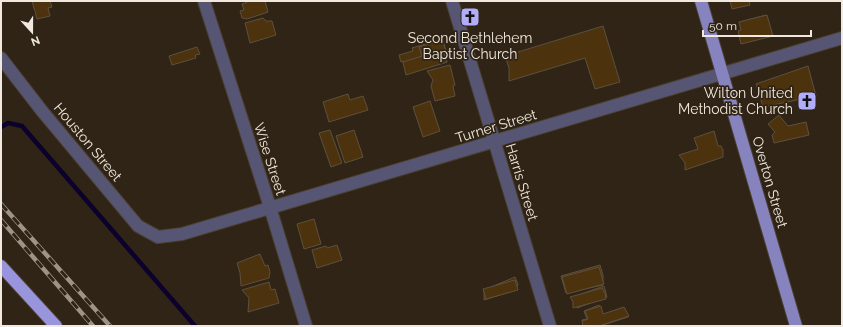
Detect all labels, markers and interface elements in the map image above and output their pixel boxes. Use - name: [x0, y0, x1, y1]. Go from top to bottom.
- church icon: Second Bethlehem Baptist Church: [459, 6, 481, 28]
- north arrow: [12, 12, 52, 52]
- scale bar: [703, 12, 811, 38]
- text: 50 m: [709, 19, 737, 33]
- place label: Second Bethlehem Baptist Church: [408, 30, 532, 62]
- text: N: [29, 33, 42, 48]
- place label: Wilton United Methodist Church: [678, 85, 793, 117]
- church icon: Wilton United Methodist Church: [796, 90, 818, 112]
- street label: Houston Street: [51, 100, 126, 185]
- street label: Turner Street: [454, 106, 539, 146]
- street label: Wise Street: [251, 121, 289, 197]
- street label: Overton Street: [749, 134, 791, 230]
- street label: Harris Street: [503, 141, 541, 223]

